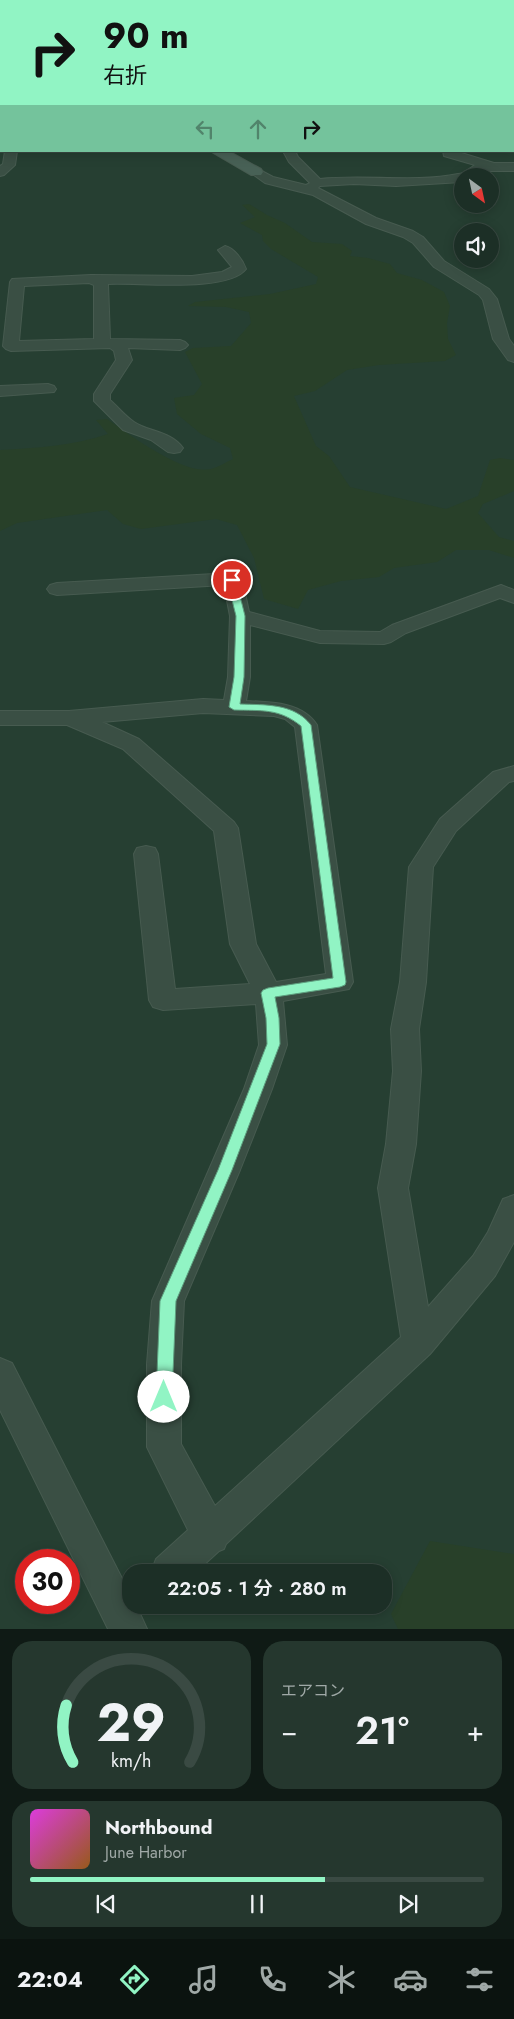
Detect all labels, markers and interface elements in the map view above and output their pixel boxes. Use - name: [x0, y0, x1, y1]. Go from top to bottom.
- text: 90 m: [103, 11, 189, 61]
- icon: right: [20, 20, 85, 85]
- text: 右折: [103, 59, 147, 91]
- icon: left: [191, 115, 219, 143]
- icon: ahead: [244, 115, 272, 143]
- icon: right: [297, 115, 325, 143]
- north arrow: [454, 168, 499, 212]
- map controls: [454, 168, 499, 268]
- button: sound: [454, 223, 499, 268]
- pin: [211, 559, 253, 601]
- icon: arrive: [218, 566, 246, 594]
- position arrow: [137, 1370, 189, 1422]
- speed limit sign: 30: [15, 1549, 80, 1614]
- text: 22:05 · 1 分 · 280 m: [167, 1575, 347, 1602]
- text: エアコン: [281, 1679, 345, 1702]
- text: 29: [97, 1685, 166, 1761]
- text: 21°: [355, 1703, 409, 1758]
- text: −: [281, 1711, 298, 1752]
- text: +: [467, 1711, 484, 1752]
- text: km/h: [111, 1748, 152, 1774]
- text: Northbound: [105, 1814, 212, 1841]
- text: June Harbor: [105, 1841, 187, 1864]
- icon: previous: [92, 1890, 120, 1918]
- icon: pause: [243, 1890, 271, 1918]
- icon: next: [394, 1890, 422, 1918]
- icon: directions: [117, 1962, 152, 1997]
- icon: music: [186, 1962, 221, 1997]
- icon: phone: [255, 1962, 290, 1997]
- icon: climate: [324, 1962, 359, 1997]
- icon: car: [393, 1962, 428, 1997]
- icon: filters: [462, 1962, 497, 1997]
- text: 22:04: [17, 1963, 83, 1995]

